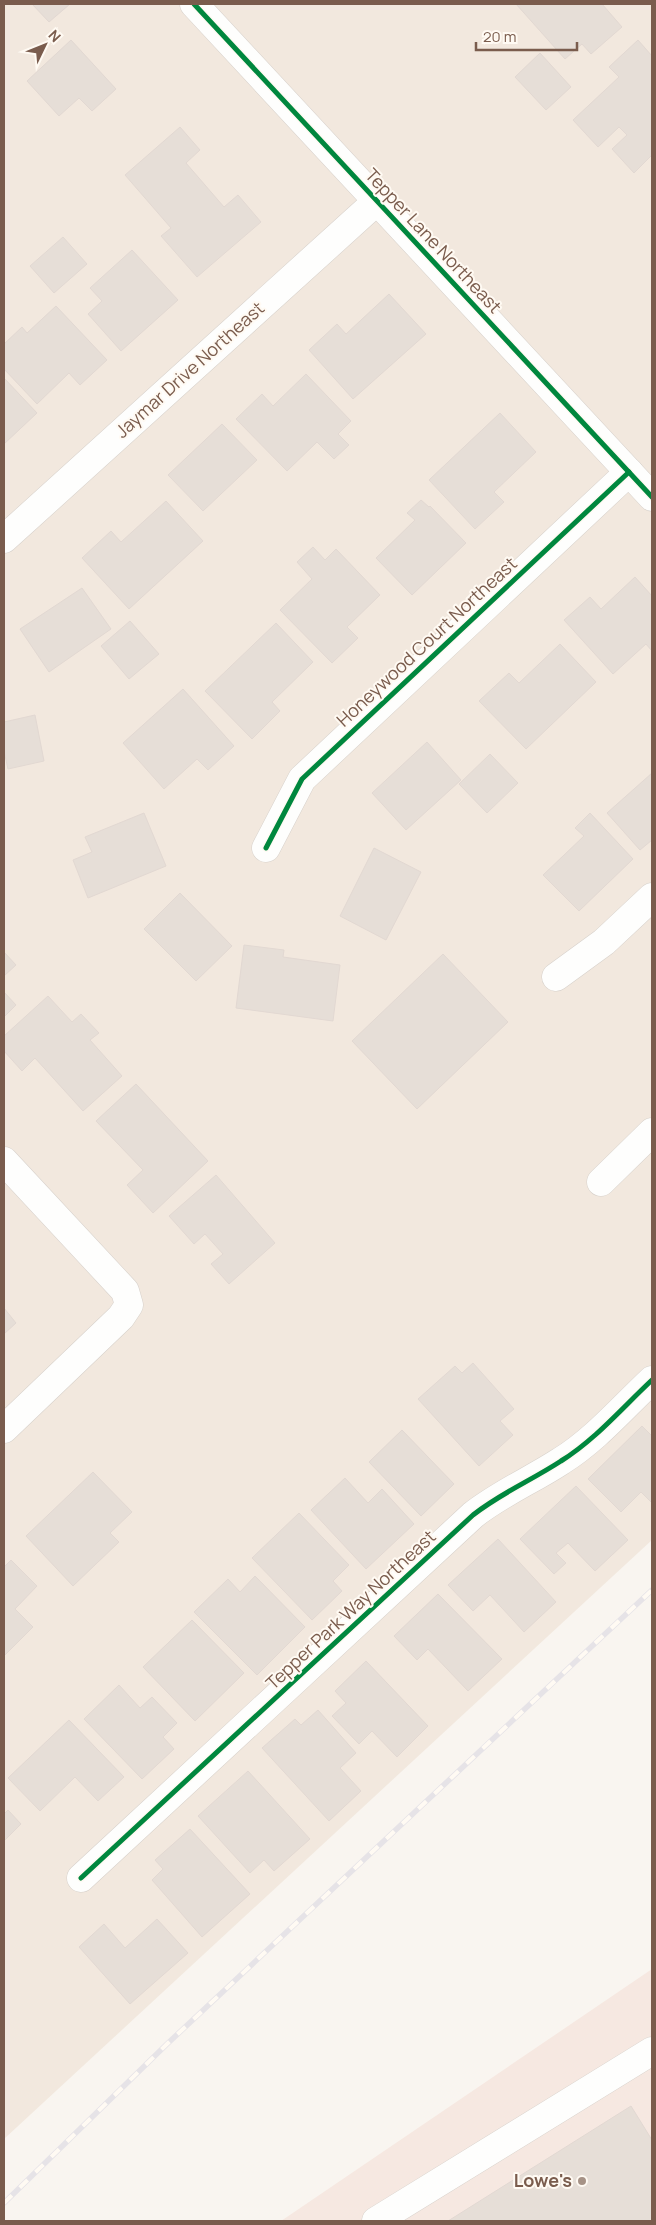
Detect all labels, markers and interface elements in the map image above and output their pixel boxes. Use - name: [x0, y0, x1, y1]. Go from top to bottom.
- north arrow: [20, 20, 70, 70]
- scale bar: [476, 20, 577, 52]
- text: N: [44, 26, 65, 46]
- text: 20 m: [483, 26, 516, 47]
- street label: Tepper Lane Northeast: [360, 163, 507, 318]
- street label: Jaymar Drive Northeast: [110, 296, 269, 443]
- street label: Honeywood Court Northeast: [331, 551, 522, 731]
- street label: Tepper Park Way Northeast: [260, 1524, 440, 1694]
- place label: Lowe's: [514, 2168, 572, 2192]
- marker: Lowe's: [576, 2175, 588, 2187]

